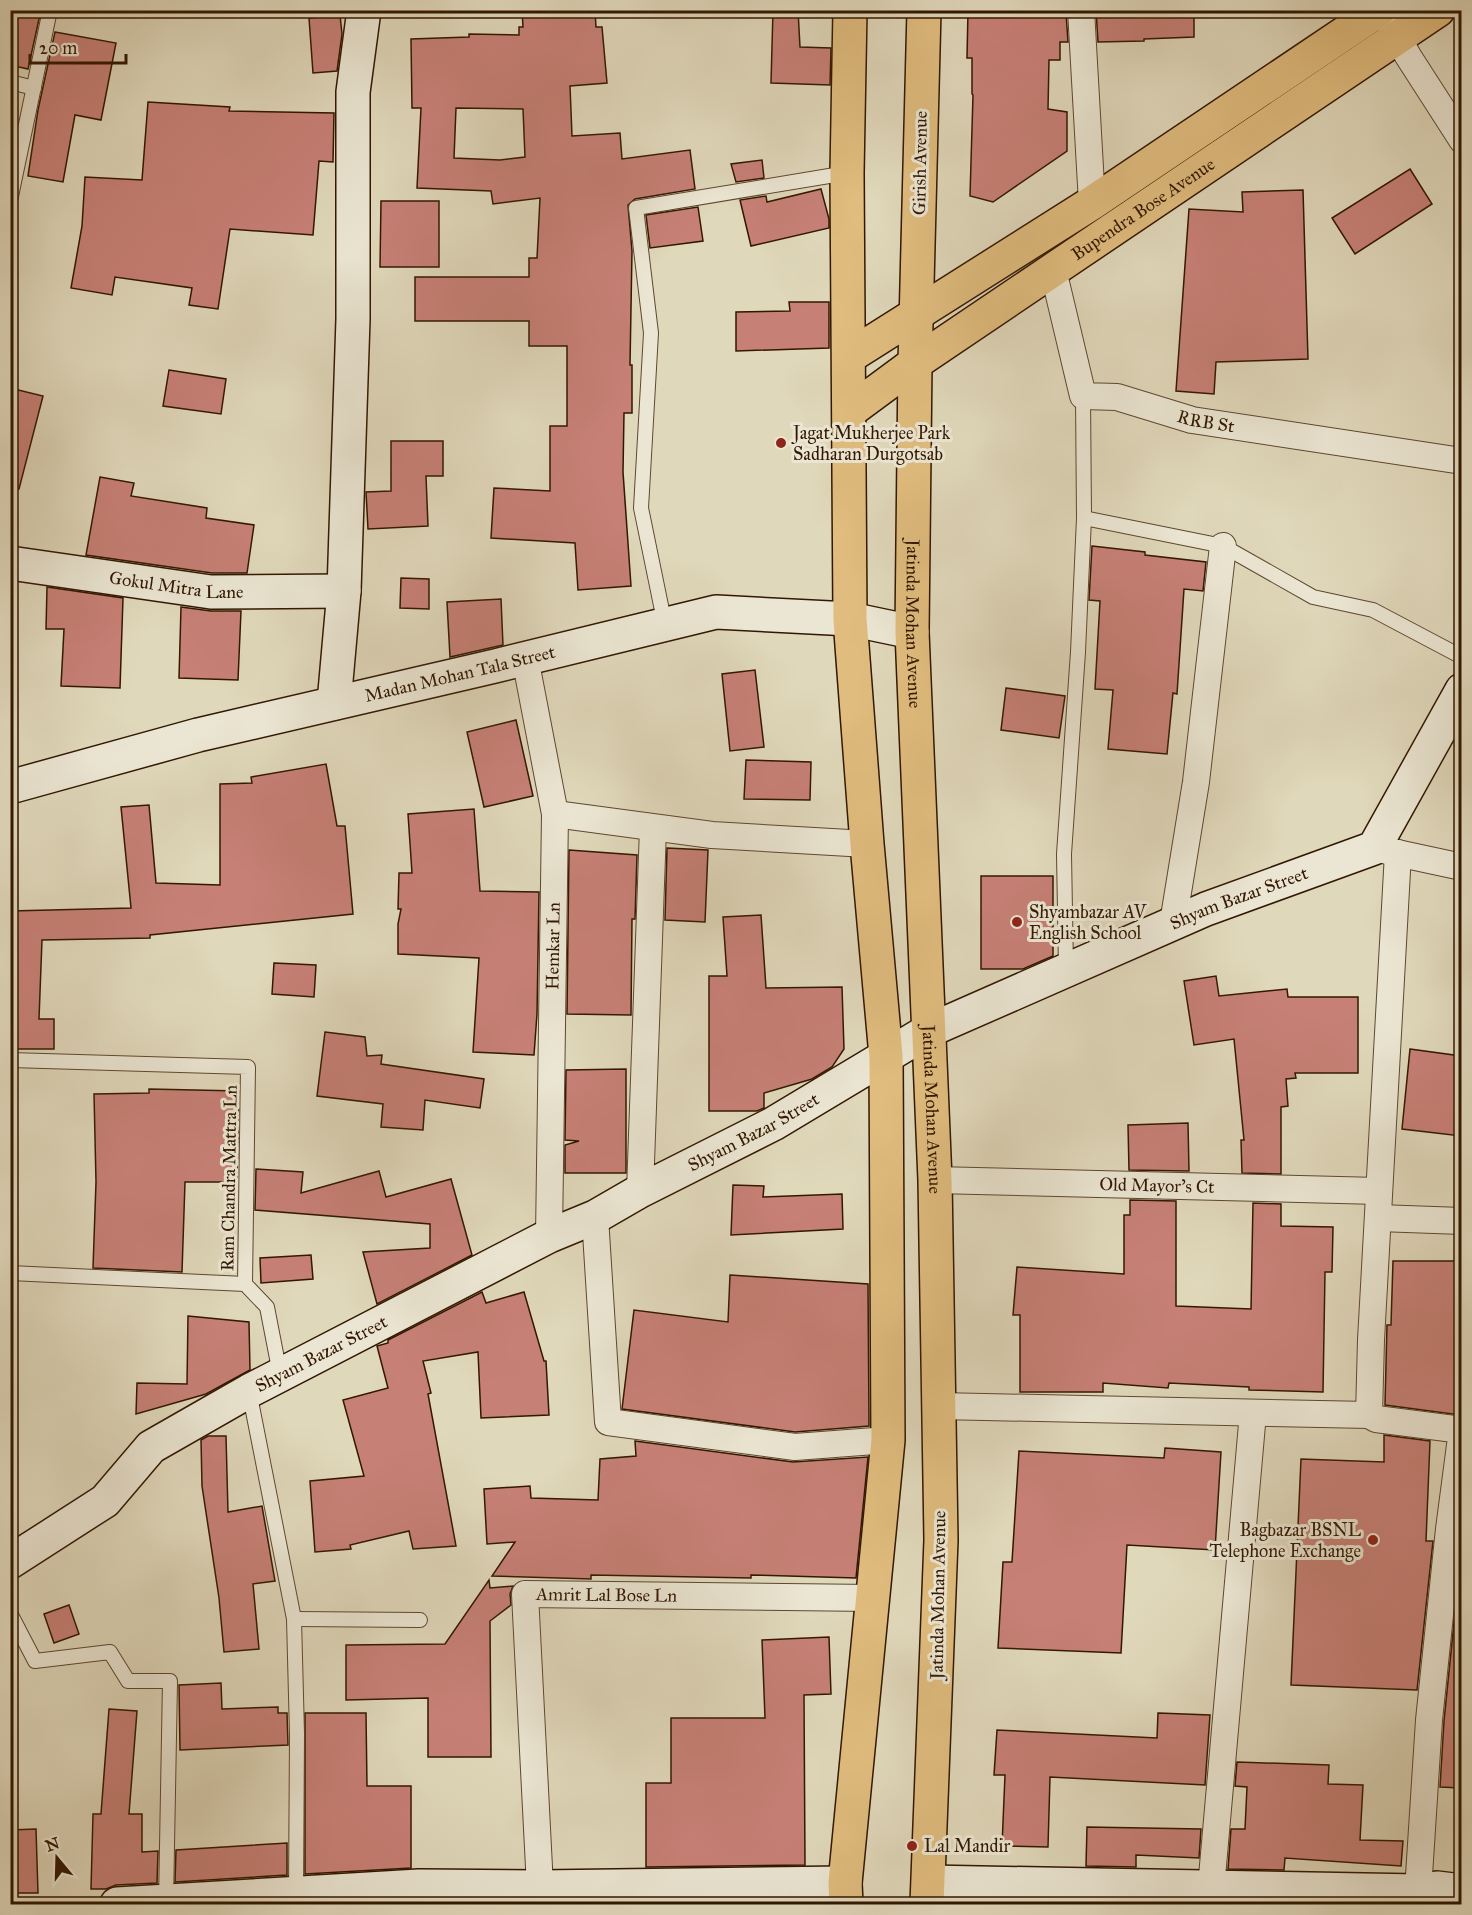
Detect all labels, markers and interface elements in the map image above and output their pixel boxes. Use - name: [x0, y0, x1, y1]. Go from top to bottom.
- scale bar: [30, 27, 126, 65]
- text: 20 m: [39, 37, 77, 59]
- street label: Girish Avenue: [908, 111, 932, 215]
- street label: Bupendra Bose Avenue: [1067, 153, 1219, 265]
- street label: RRB St: [1175, 405, 1237, 437]
- place label: Jagat Mukherjee Park Sadharan Durgotsab: [791, 422, 951, 466]
- marker: Jagat Mukherjee Park Sadharan Durgotsab: [774, 436, 788, 450]
- street label: Jatinda Mohan Avenue: [901, 537, 926, 709]
- street label: Gokul Mitra Lane: [108, 566, 244, 603]
- street label: Madan Mohan Tala Street: [362, 641, 558, 707]
- street label: Shyam Bazar Street: [1166, 862, 1311, 934]
- place label: Shyambazar AV English School: [1029, 901, 1148, 945]
- street label: Hemkar Ln: [541, 902, 565, 990]
- marker: Shyambazar AV English School: [1010, 915, 1024, 929]
- street label: Jatinda Mohan Avenue: [916, 1023, 946, 1194]
- street label: Ram Chandra Mattra Ln: [216, 1084, 242, 1271]
- street label: Shyam Bazar Street: [684, 1088, 824, 1176]
- street label: Old Mayor's Ct: [1099, 1173, 1215, 1198]
- street label: Shyam Bazar Street: [251, 1310, 392, 1397]
- street label: Jatinda Mohan Avenue: [925, 1510, 951, 1682]
- place label: Bagbazar BSNL Telephone Exchange: [1210, 1519, 1362, 1563]
- marker: Bagbazar BSNL Telephone Exchange: [1366, 1533, 1380, 1547]
- street label: Amrit Lal Bose Ln: [535, 1583, 677, 1607]
- north arrow: [27, 1828, 87, 1888]
- text: N: [43, 1833, 62, 1855]
- place label: Lal Mandir: [924, 1835, 1011, 1857]
- marker: Lal Mandir: [905, 1839, 919, 1853]

